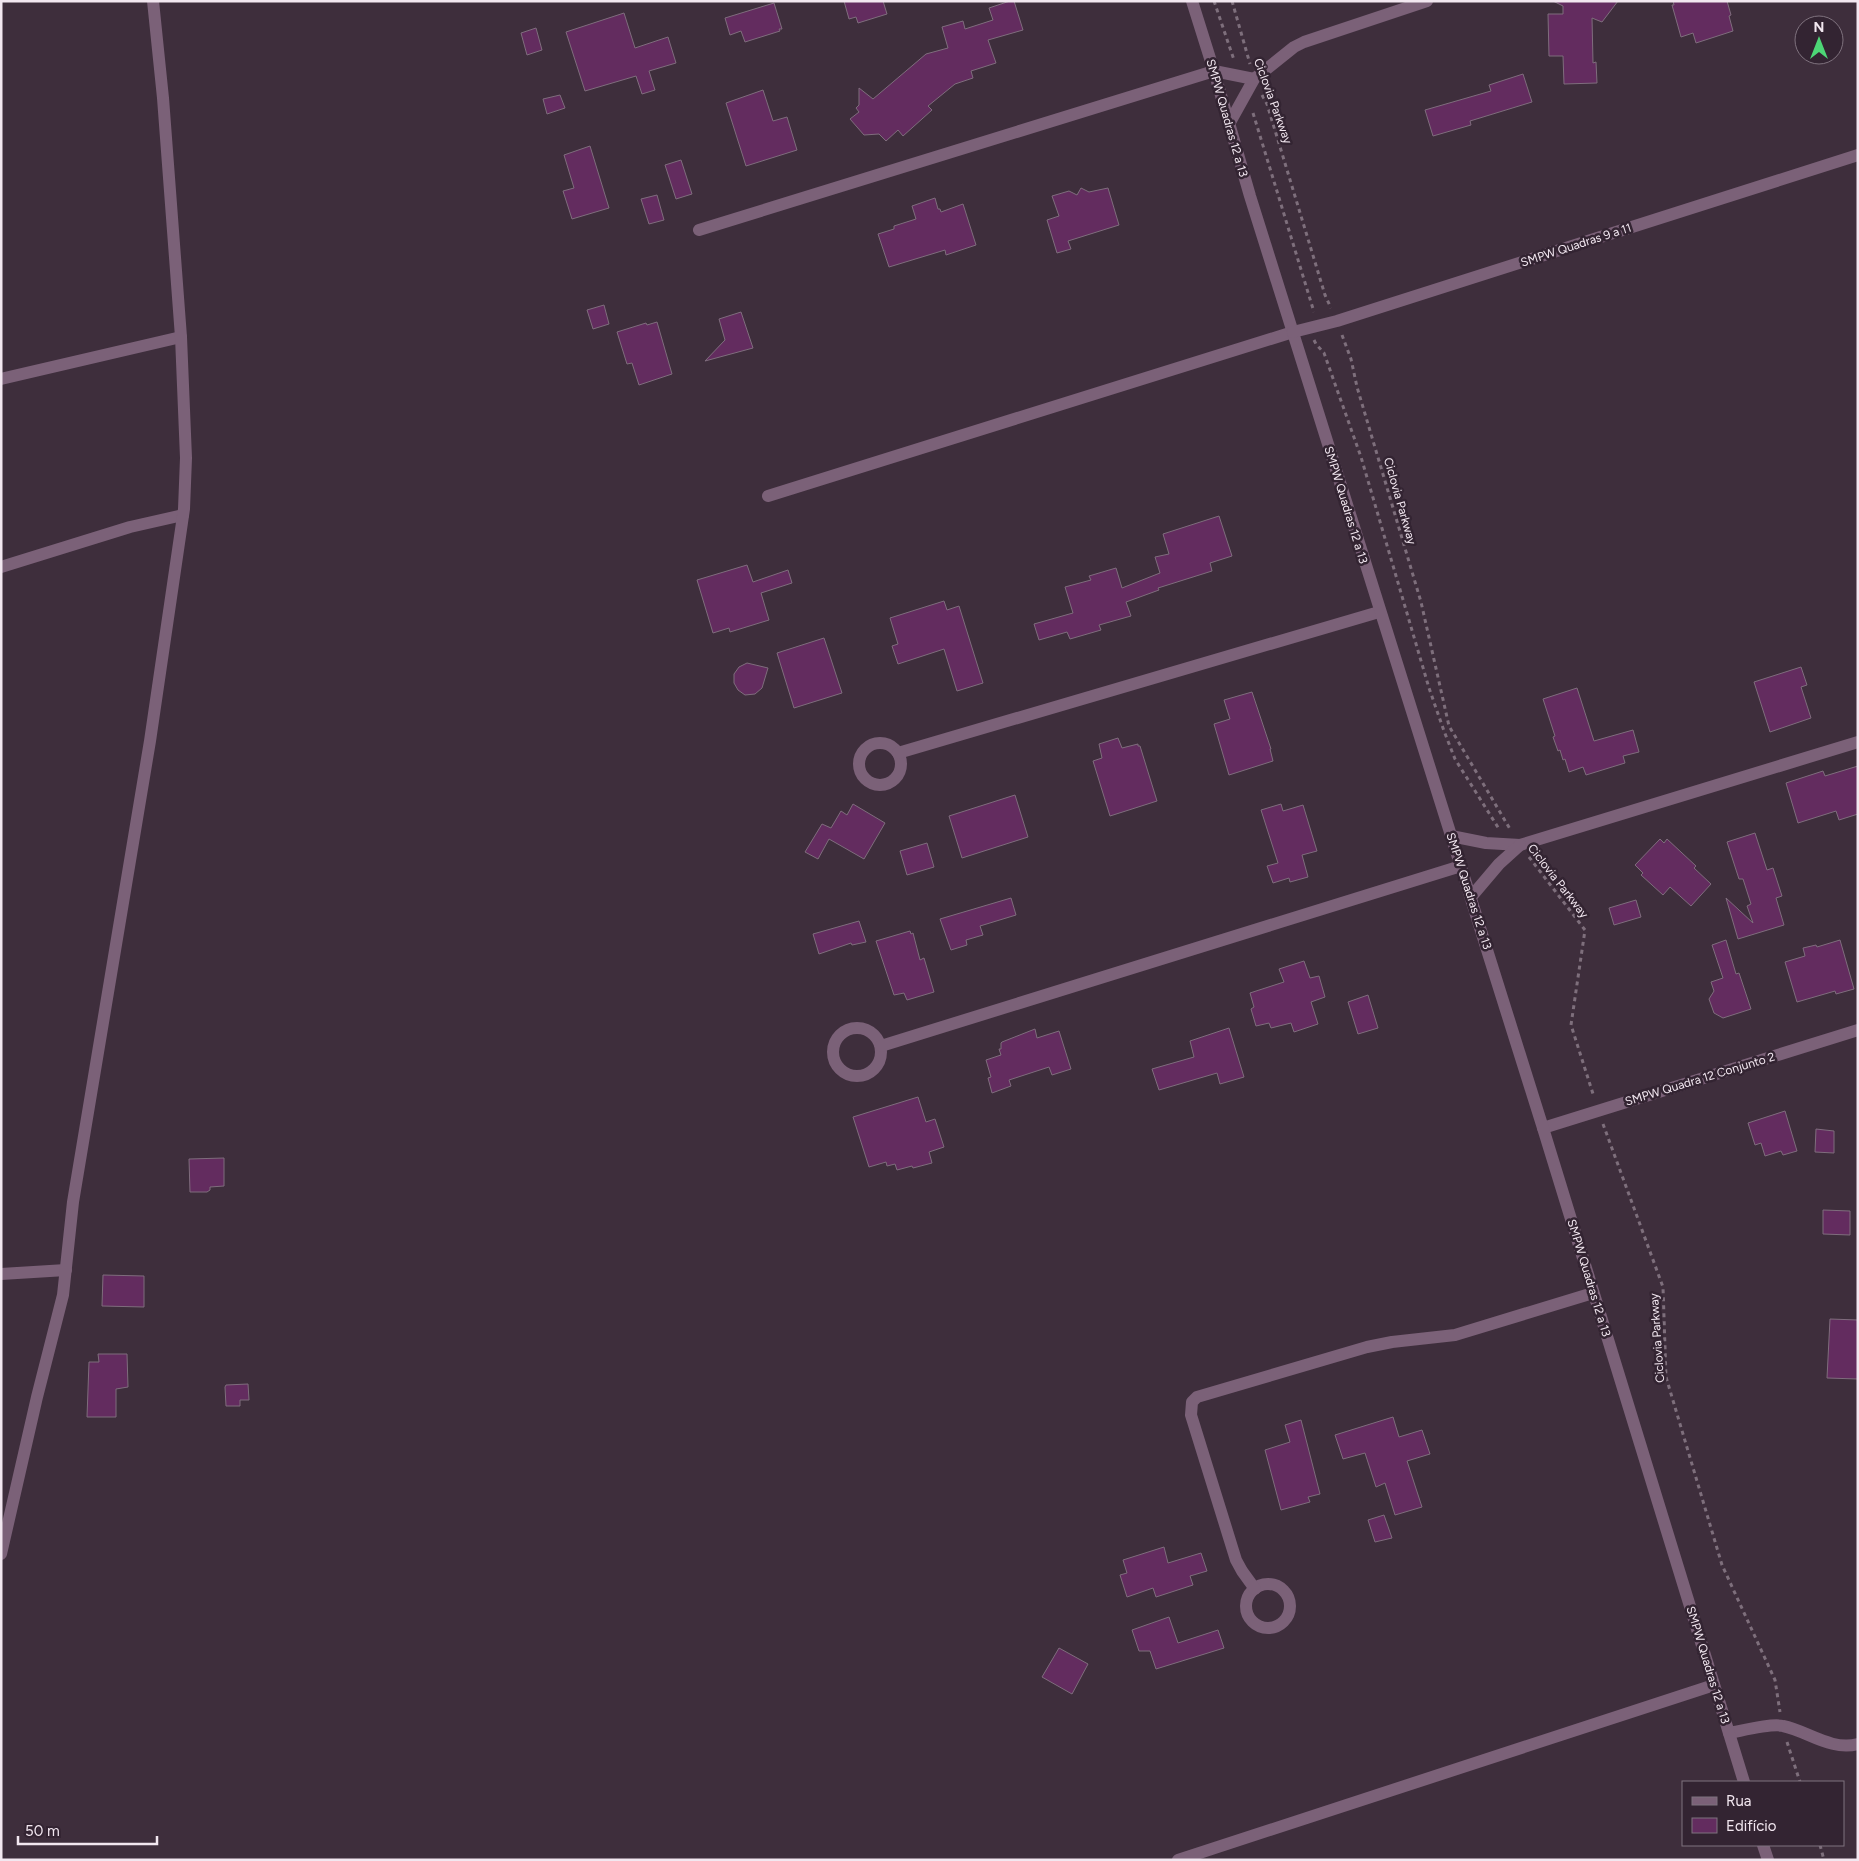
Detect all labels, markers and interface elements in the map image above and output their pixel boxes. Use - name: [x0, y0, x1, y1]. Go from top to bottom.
- north arrow: [1794, 15, 1844, 65]
- text: N: [1814, 19, 1824, 36]
- street label: Ciclovia Parkway: [1251, 56, 1295, 146]
- street label: SMPW Quadras 12 a 13: [1203, 57, 1251, 179]
- street label: SMPW Quadras 9 a 11: [1519, 220, 1633, 270]
- street label: SMPW Quadras 12 a 13: [1321, 445, 1371, 565]
- street label: Ciclovia Parkway: [1381, 456, 1419, 547]
- street label: SMPW Quadras 12 a 13: [1443, 831, 1495, 951]
- street label: Ciclovia Parkway: [1525, 841, 1592, 921]
- street label: SMPW Quadra 12 Conjunto 2: [1623, 1050, 1777, 1108]
- street label: SMPW Quadras 12 a 13: [1564, 1218, 1614, 1338]
- street label: Ciclovia Parkway: [1647, 1292, 1667, 1383]
- street label: SMPW Quadras 12 a 13: [1683, 1605, 1733, 1725]
- legend: [1682, 1781, 1844, 1846]
- text: Rua: [1726, 1792, 1751, 1810]
- scale bar: [18, 1814, 156, 1846]
- text: Edifício: [1726, 1817, 1777, 1835]
- text: 50 m: [25, 1822, 60, 1840]

